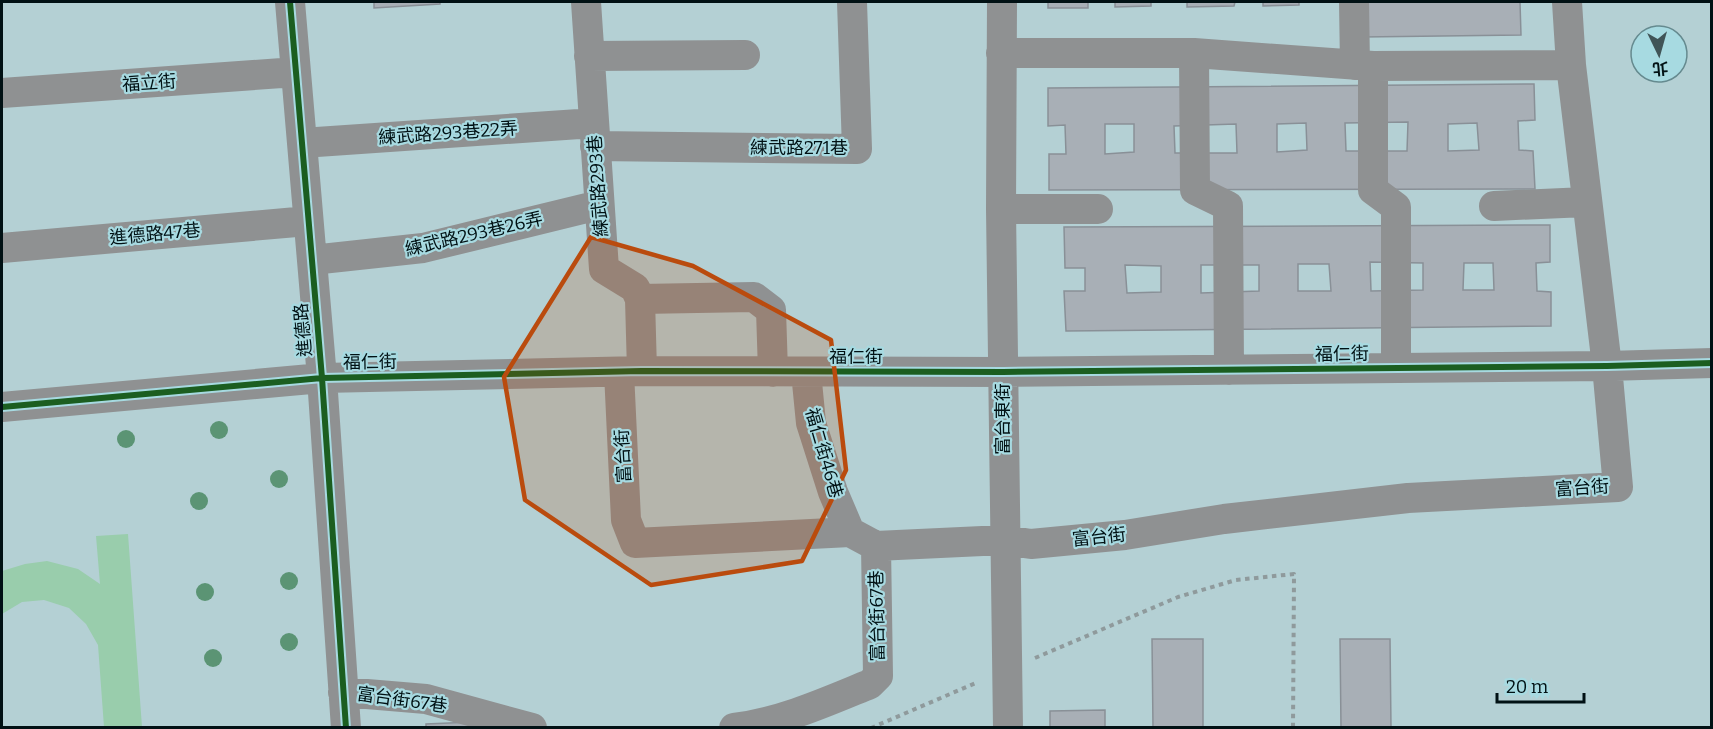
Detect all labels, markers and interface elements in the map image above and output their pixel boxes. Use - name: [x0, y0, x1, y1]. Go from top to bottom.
- north arrow: [1629, 24, 1689, 84]
- text: 北: [1651, 58, 1669, 79]
- street label: 福立街: [121, 70, 177, 96]
- street label: 練武路293巷22弄: [377, 117, 519, 149]
- street label: 練武路293巷: [583, 134, 613, 238]
- street label: 練武路271巷: [750, 137, 848, 159]
- street label: 練武路293巷26弄: [403, 207, 545, 261]
- street label: 進德路47巷: [109, 219, 201, 249]
- street label: 進德路: [290, 302, 316, 358]
- street label: 福仁街: [1315, 343, 1369, 365]
- street label: 福仁街: [829, 346, 883, 368]
- street label: 福仁街: [343, 351, 397, 373]
- street label: 富台東街: [992, 383, 1014, 455]
- street label: 福仁街46巷: [801, 405, 847, 501]
- street label: 富台街: [611, 428, 635, 484]
- street label: 富台街: [1554, 475, 1610, 501]
- street label: 富台街: [1071, 523, 1127, 551]
- street label: 富台街67巷: [865, 570, 889, 662]
- scale bar: [1497, 666, 1584, 704]
- text: 20 m: [1506, 676, 1548, 698]
- street label: 富台街67巷: [355, 683, 449, 717]

